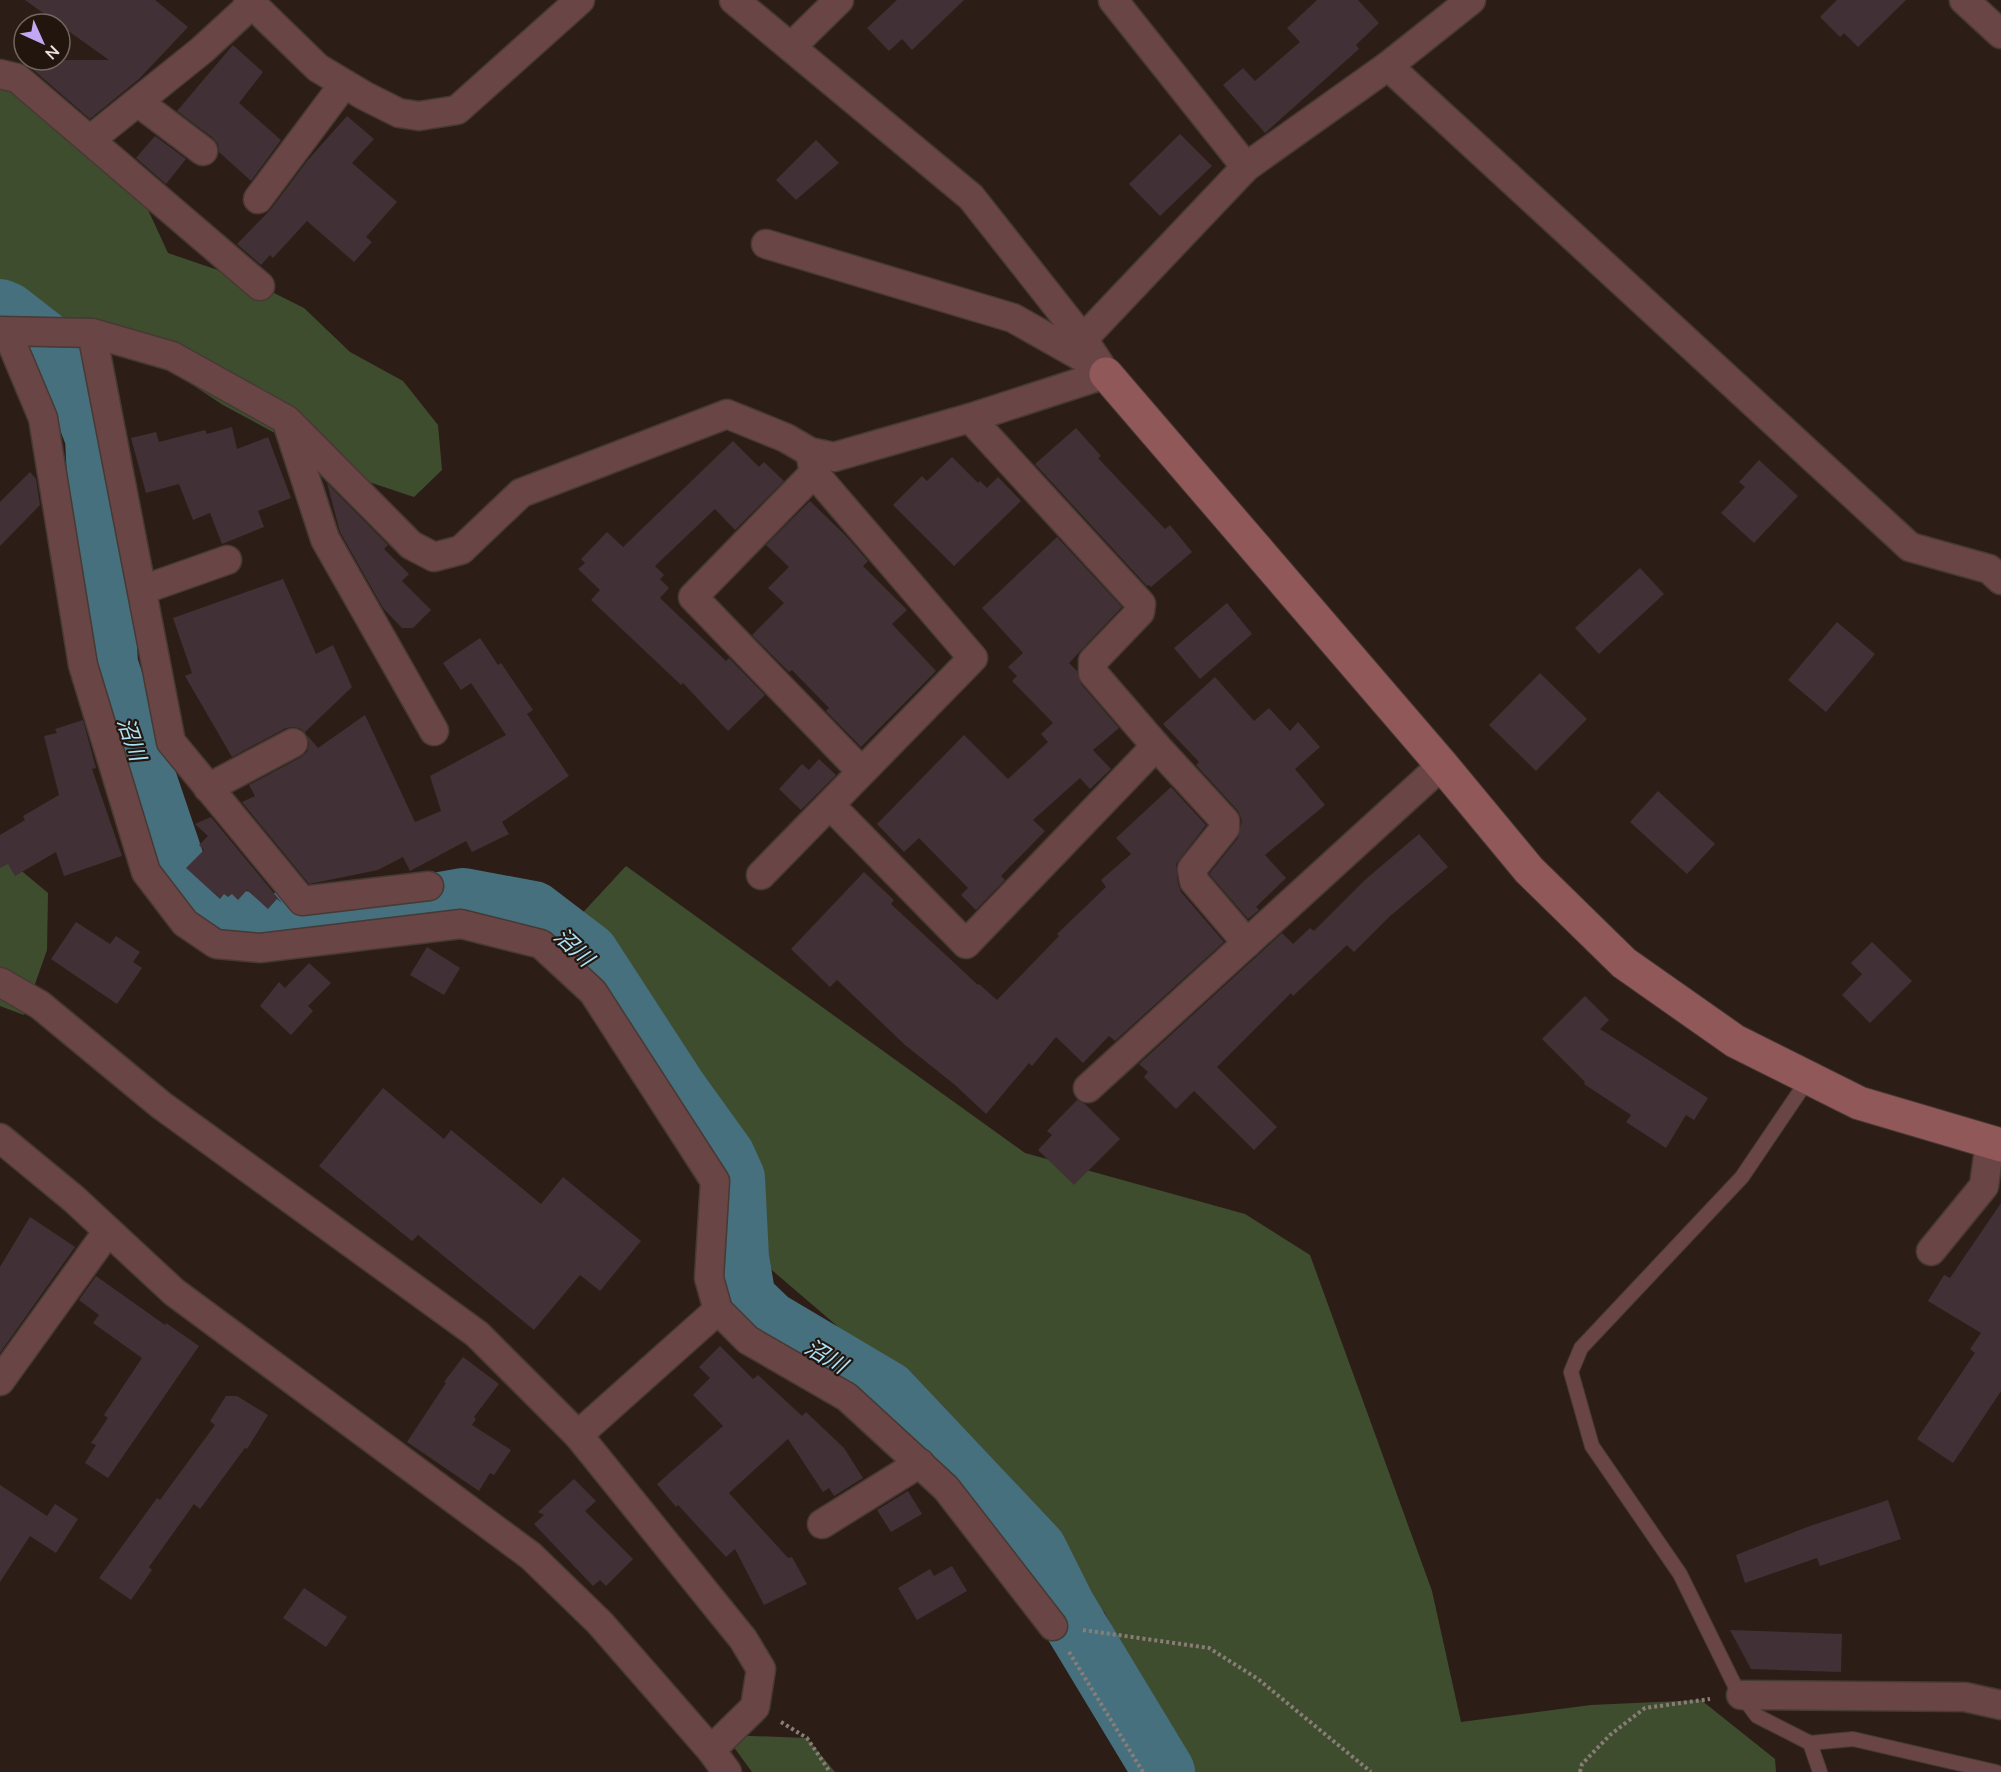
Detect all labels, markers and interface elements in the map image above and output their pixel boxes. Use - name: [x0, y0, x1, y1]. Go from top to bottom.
- north arrow: [12, 12, 72, 72]
- text: N: [40, 40, 64, 64]
- water label: 沼川: [110, 714, 153, 767]
- water label: 沼川: [547, 922, 601, 975]
- water label: 沼川: [799, 1333, 854, 1382]

